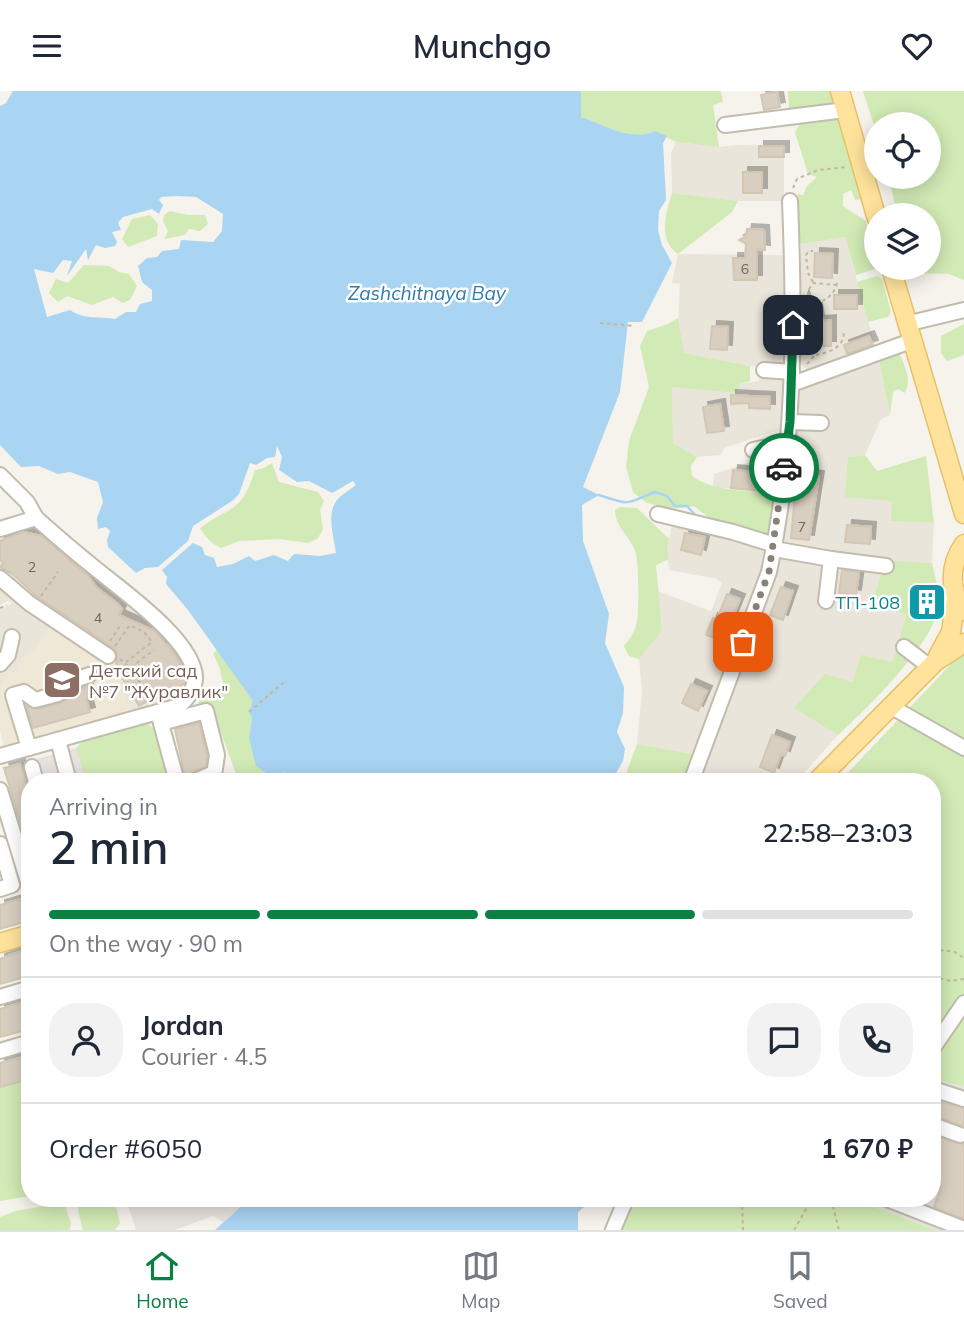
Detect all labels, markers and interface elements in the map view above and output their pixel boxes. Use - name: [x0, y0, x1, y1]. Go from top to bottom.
- text: Munchgo: [413, 26, 551, 66]
- icon: menu: [28, 27, 66, 65]
- icon: heart: [898, 27, 936, 65]
- map controls: [864, 112, 941, 280]
- button: locate: [864, 112, 941, 189]
- button: layers: [864, 203, 941, 280]
- house number: 6: [741, 260, 749, 278]
- water label: Zashchitnaya Bay: [348, 281, 507, 305]
- pin: [763, 295, 823, 355]
- icon: home: [774, 306, 812, 344]
- courier: [749, 433, 819, 503]
- icon: car: [765, 449, 803, 487]
- house number: 7: [798, 518, 806, 536]
- house number: 2: [28, 558, 36, 576]
- building icon: ТП-108: [906, 581, 948, 623]
- place label: ТП-108: [835, 591, 900, 614]
- house number: 4: [94, 609, 103, 627]
- pin: [713, 612, 773, 672]
- icon: bag: [724, 623, 762, 661]
- school or university icon: Детский сад №7 "Журавлик": [41, 659, 83, 701]
- place label: Детский сад №7 "Журавлик": [89, 659, 228, 703]
- text: Arriving in: [49, 792, 158, 821]
- text: 22:58–23:03: [763, 816, 913, 849]
- text: 2 min: [49, 818, 168, 876]
- text: On the way · 90 m: [49, 929, 243, 958]
- button: person: [49, 1003, 123, 1077]
- button: chat: [747, 1003, 821, 1077]
- button: phone: [839, 1003, 913, 1077]
- text: Jordan: [141, 1009, 224, 1042]
- text: Courier · 4.5: [141, 1042, 267, 1071]
- text: Order #6050: [49, 1132, 202, 1165]
- text: 1 670 ₽: [821, 1132, 913, 1165]
- tab: Home: [136, 1247, 189, 1313]
- tab: Map: [461, 1247, 500, 1313]
- tab: Saved: [773, 1247, 828, 1313]

